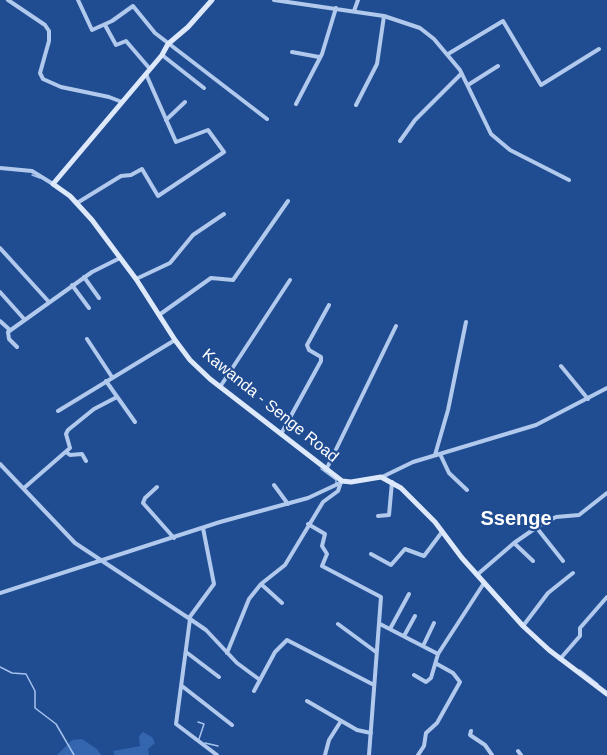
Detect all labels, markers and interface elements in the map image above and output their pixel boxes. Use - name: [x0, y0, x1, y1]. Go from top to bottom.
- street label: Kawanda - Senge Road: [198, 345, 342, 467]
- district label: Ssenge: [480, 507, 552, 531]

